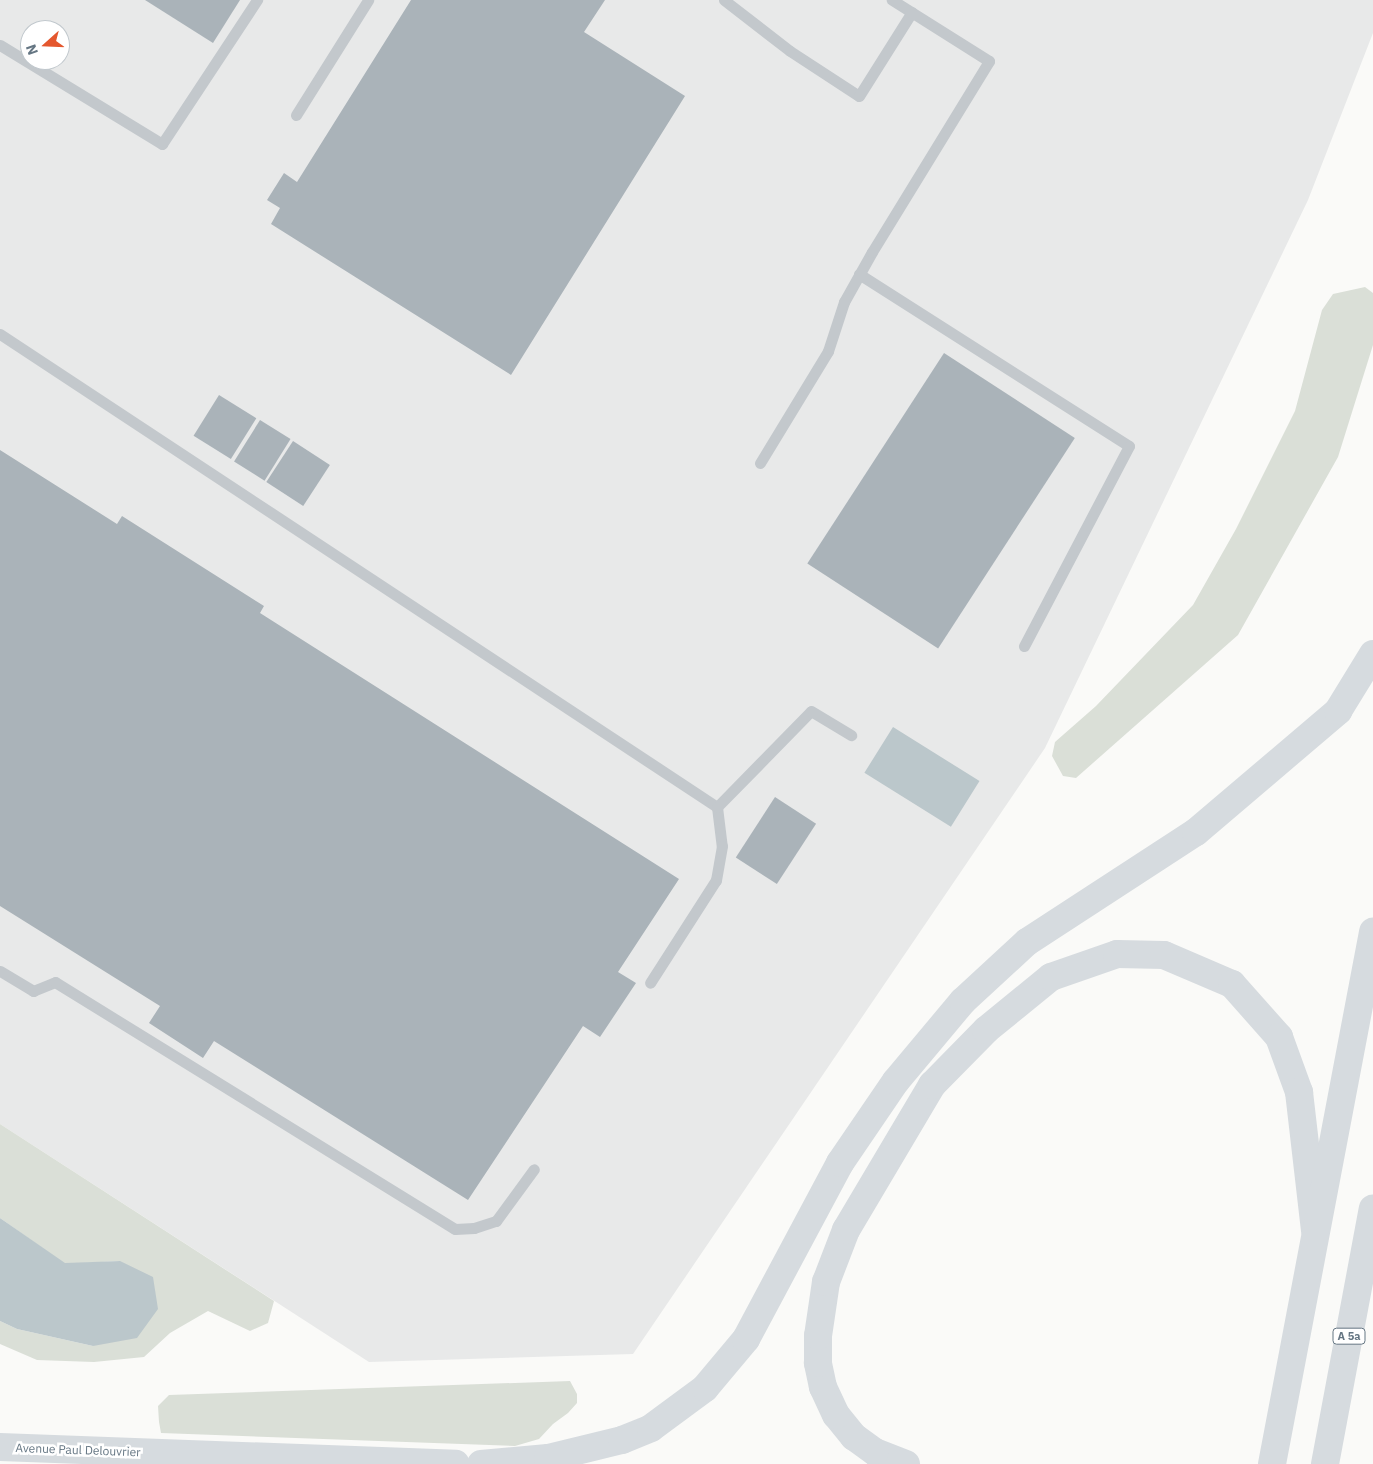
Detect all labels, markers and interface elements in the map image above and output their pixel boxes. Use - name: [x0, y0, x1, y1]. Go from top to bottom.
- north arrow: [20, 20, 70, 70]
- text: N: [22, 42, 42, 58]
- road number: A 5a: [1332, 1328, 1366, 1344]
- street label: Avenue Paul Delouvrier: [15, 1441, 141, 1459]

